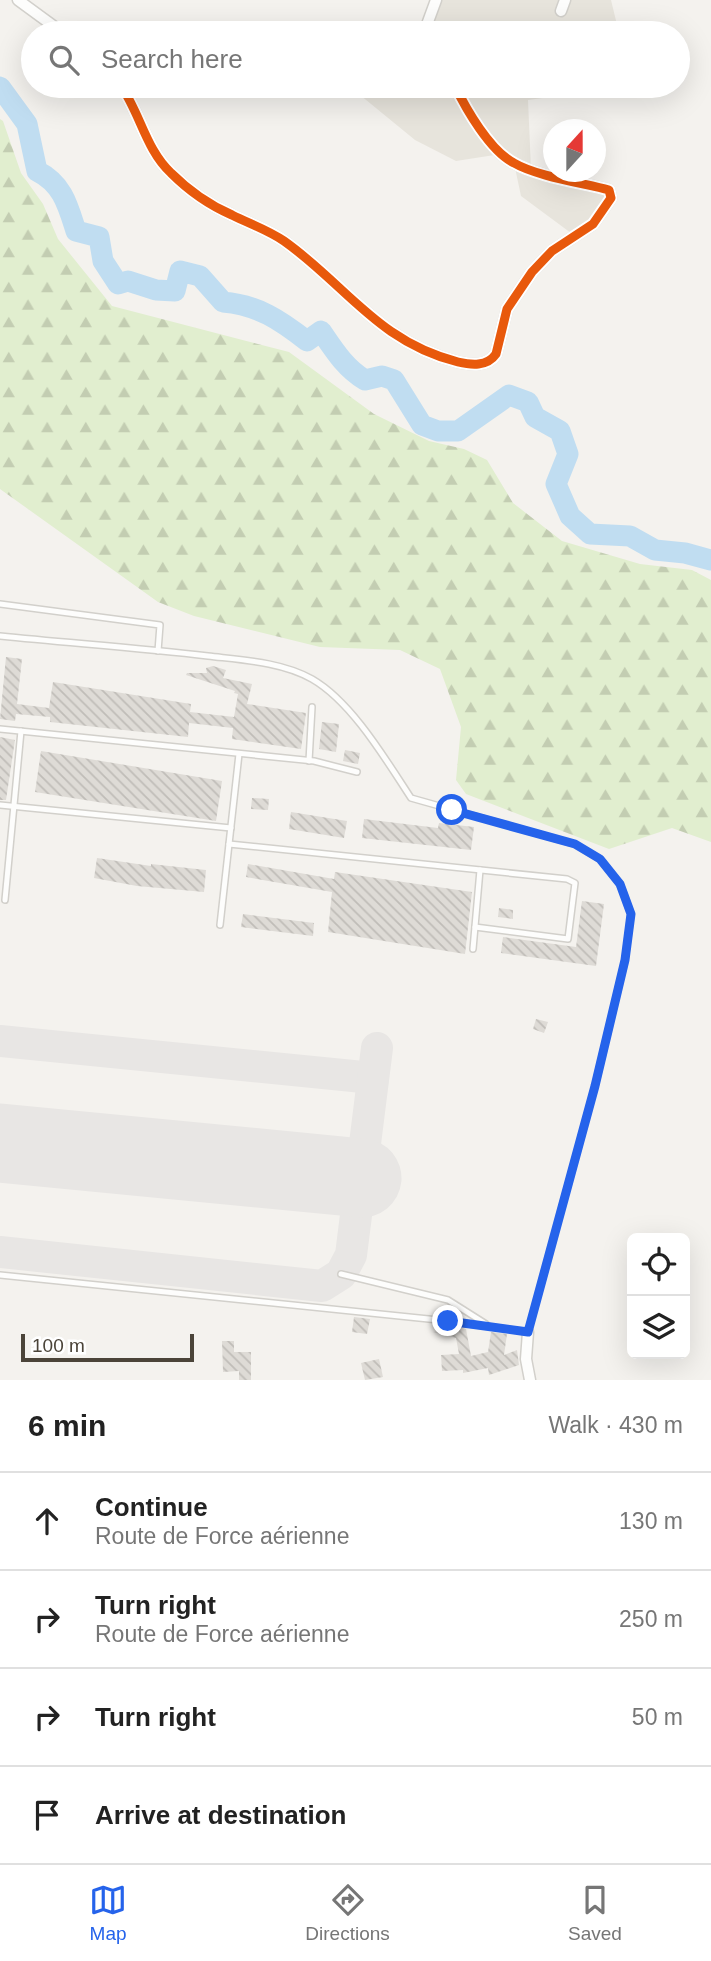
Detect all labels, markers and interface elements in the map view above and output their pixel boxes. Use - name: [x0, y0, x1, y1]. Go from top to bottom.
- search box: [21, 21, 690, 98]
- icon: search: [45, 41, 83, 79]
- text: Search here: [101, 44, 243, 74]
- north arrow: [543, 119, 606, 182]
- route start: [436, 794, 467, 825]
- map controls: [627, 1233, 690, 1359]
- button: locate: [627, 1233, 690, 1296]
- button: layers: [627, 1296, 690, 1359]
- route end: [432, 1305, 463, 1336]
- scale bar: [21, 1331, 194, 1363]
- text: 100 m: [32, 1335, 85, 1356]
- text: 6 min: [28, 1409, 106, 1442]
- text: Walk · 430 m: [548, 1412, 683, 1438]
- text: Continue: [95, 1492, 208, 1522]
- icon: ahead: [28, 1502, 66, 1540]
- text: 130 m: [619, 1508, 683, 1534]
- text: Route de Force aérienne: [95, 1523, 349, 1549]
- text: Turn right: [95, 1590, 216, 1620]
- icon: right: [28, 1600, 66, 1638]
- text: 250 m: [619, 1606, 683, 1632]
- text: Route de Force aérienne: [95, 1621, 349, 1647]
- icon: right: [28, 1698, 66, 1736]
- text: Turn right: [95, 1702, 216, 1732]
- text: 50 m: [632, 1704, 683, 1730]
- icon: arrive: [28, 1796, 66, 1834]
- text: Arrive at destination: [95, 1800, 346, 1830]
- tab: Map: [89, 1881, 127, 1945]
- tab: Directions: [305, 1881, 390, 1945]
- tab: Saved: [568, 1881, 622, 1945]

